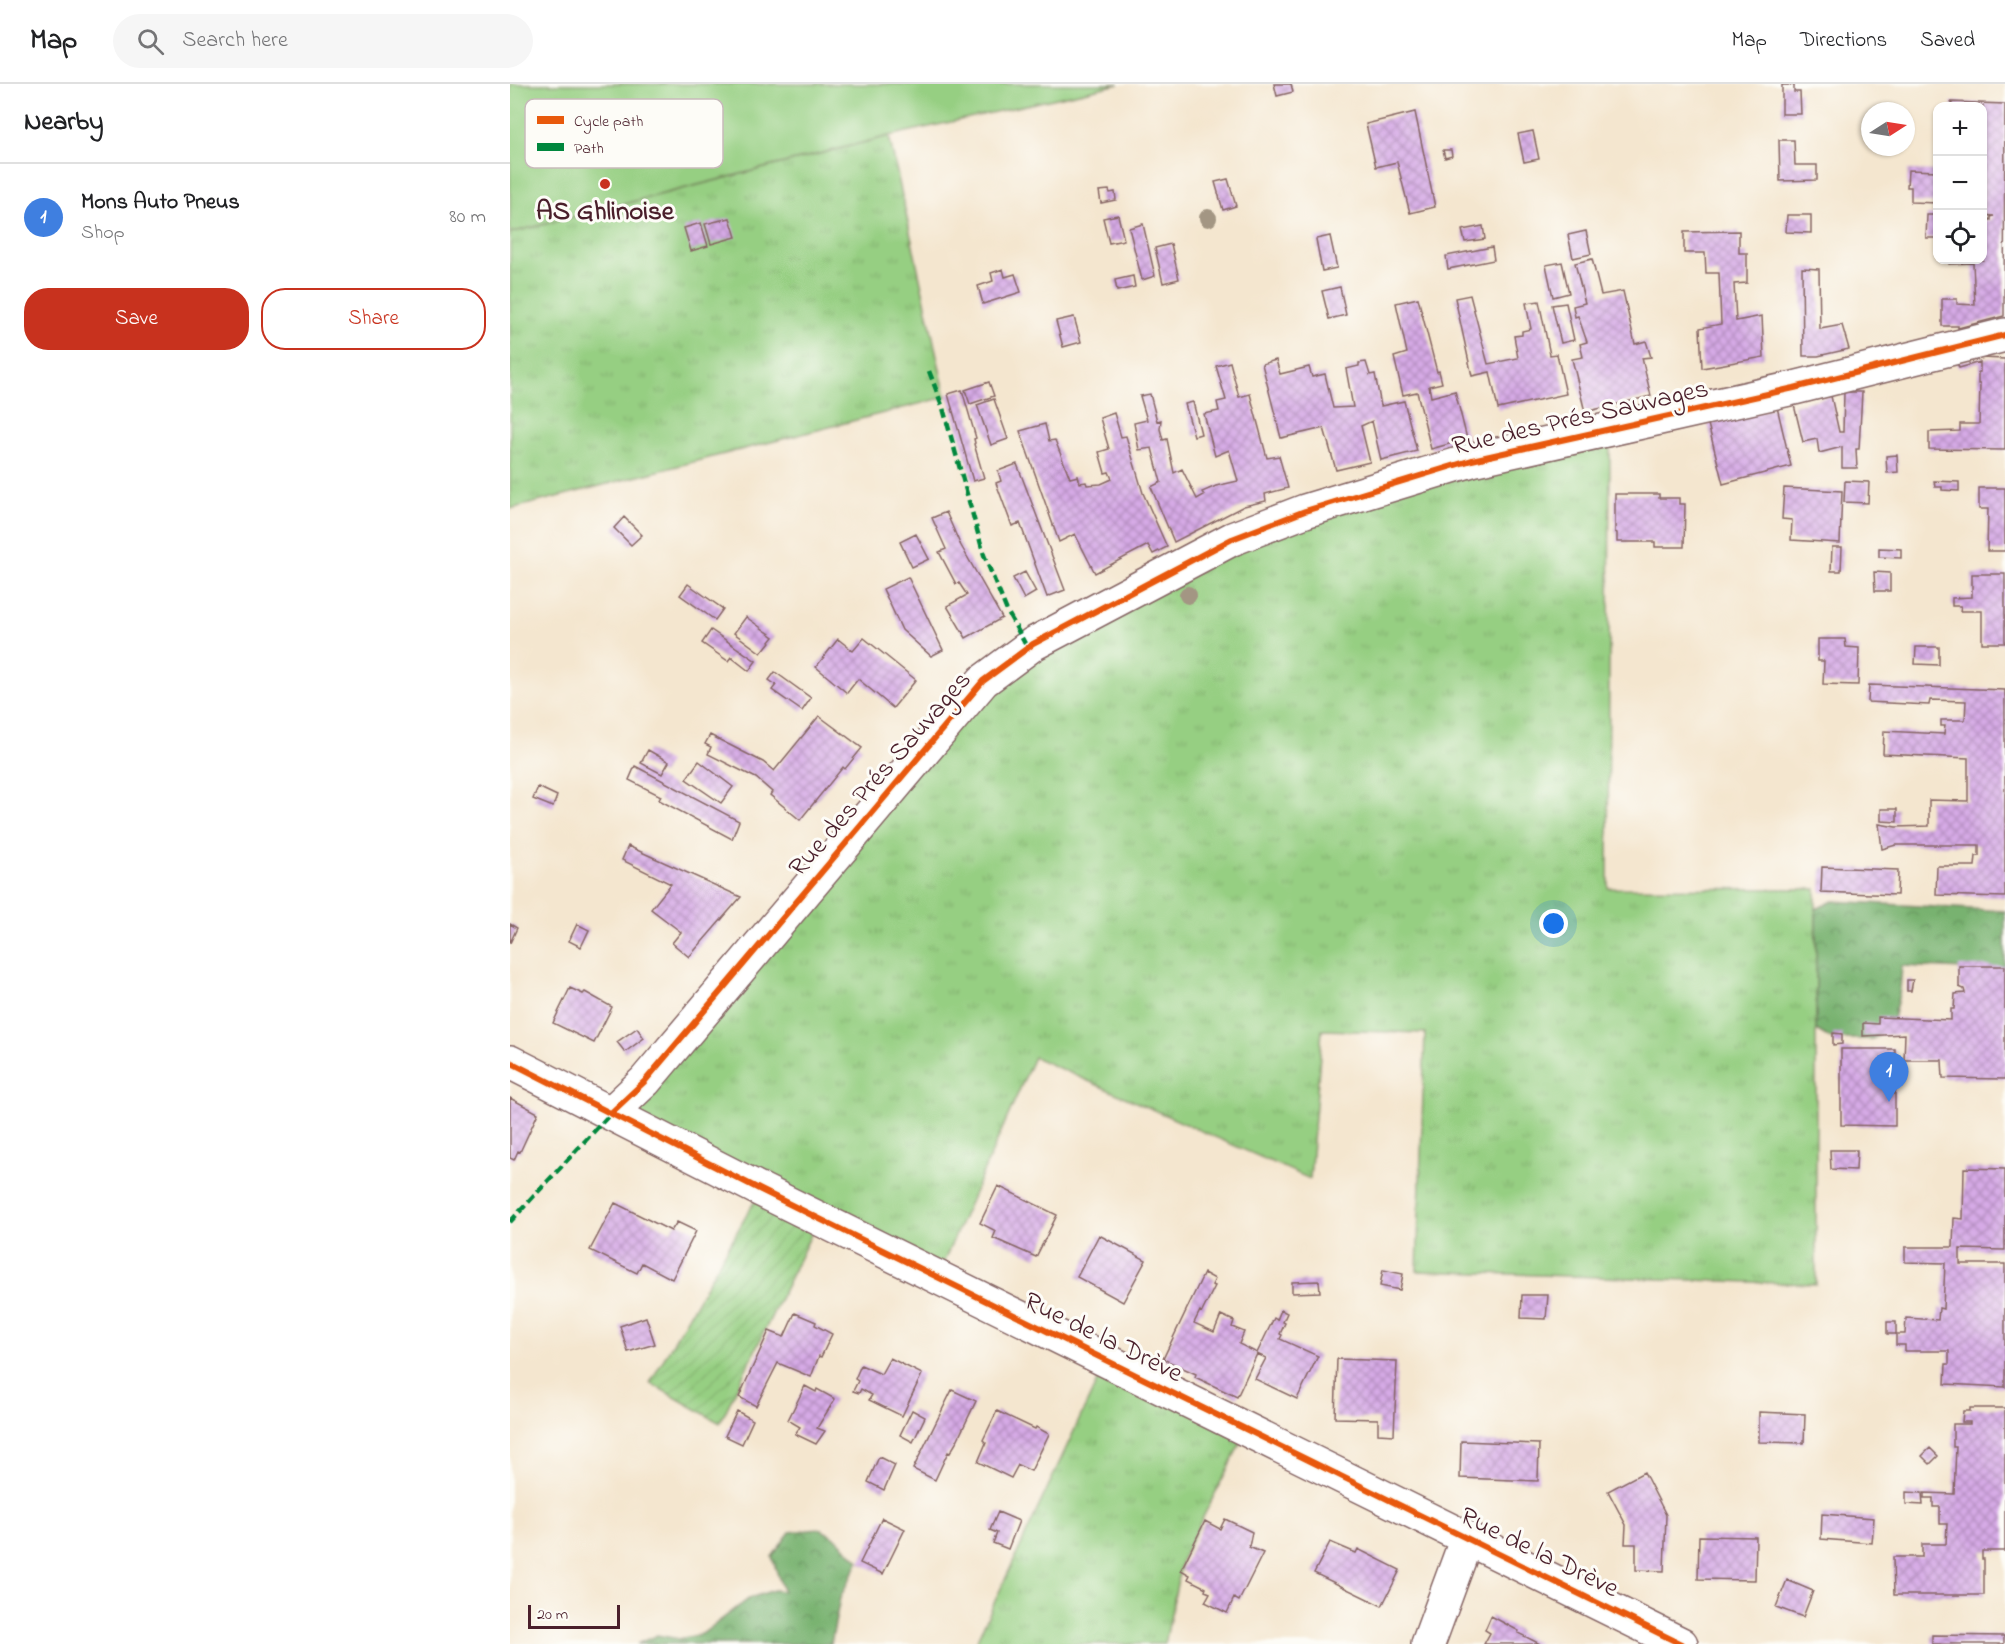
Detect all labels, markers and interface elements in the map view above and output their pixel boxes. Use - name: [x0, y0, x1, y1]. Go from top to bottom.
- search box: [113, 14, 533, 68]
- text: Map: [30, 21, 77, 62]
- icon: search: [134, 25, 167, 58]
- text: Search here: [182, 25, 288, 57]
- text: Map: [1731, 26, 1767, 56]
- text: Directions: [1800, 26, 1887, 56]
- text: Saved: [1920, 26, 1975, 56]
- legend: [525, 99, 723, 168]
- north arrow: [1861, 102, 1915, 156]
- map controls: [1933, 102, 1987, 264]
- button: +: [1933, 102, 1987, 156]
- text: Nearby: [24, 104, 103, 142]
- text: Cycle path: [574, 110, 643, 134]
- text: Path: [574, 137, 604, 161]
- button: −: [1933, 156, 1987, 210]
- marker: AS Ghlinoise: [598, 177, 612, 191]
- text: Mons Auto Pneus: [81, 187, 240, 219]
- place label: AS Ghlinoise: [536, 193, 675, 232]
- text: 1: [40, 203, 47, 232]
- text: 80 m: [449, 203, 486, 232]
- button: locate: [1933, 210, 1987, 264]
- text: Shop: [81, 219, 125, 248]
- button: Save: [24, 288, 249, 350]
- button: Share: [261, 288, 486, 350]
- street label: Rue des Prés Sauvages: [1448, 370, 1713, 467]
- street label: Rue des Prés Sauvages: [780, 663, 982, 886]
- your location: [1539, 909, 1568, 938]
- pin: 1: [1870, 1052, 1908, 1102]
- street label: Rue de la Drève: [1017, 1283, 1190, 1394]
- street label: Rue de la Drève: [1453, 1498, 1626, 1609]
- scale bar: [528, 1602, 620, 1630]
- text: 20 m: [537, 1603, 568, 1627]

